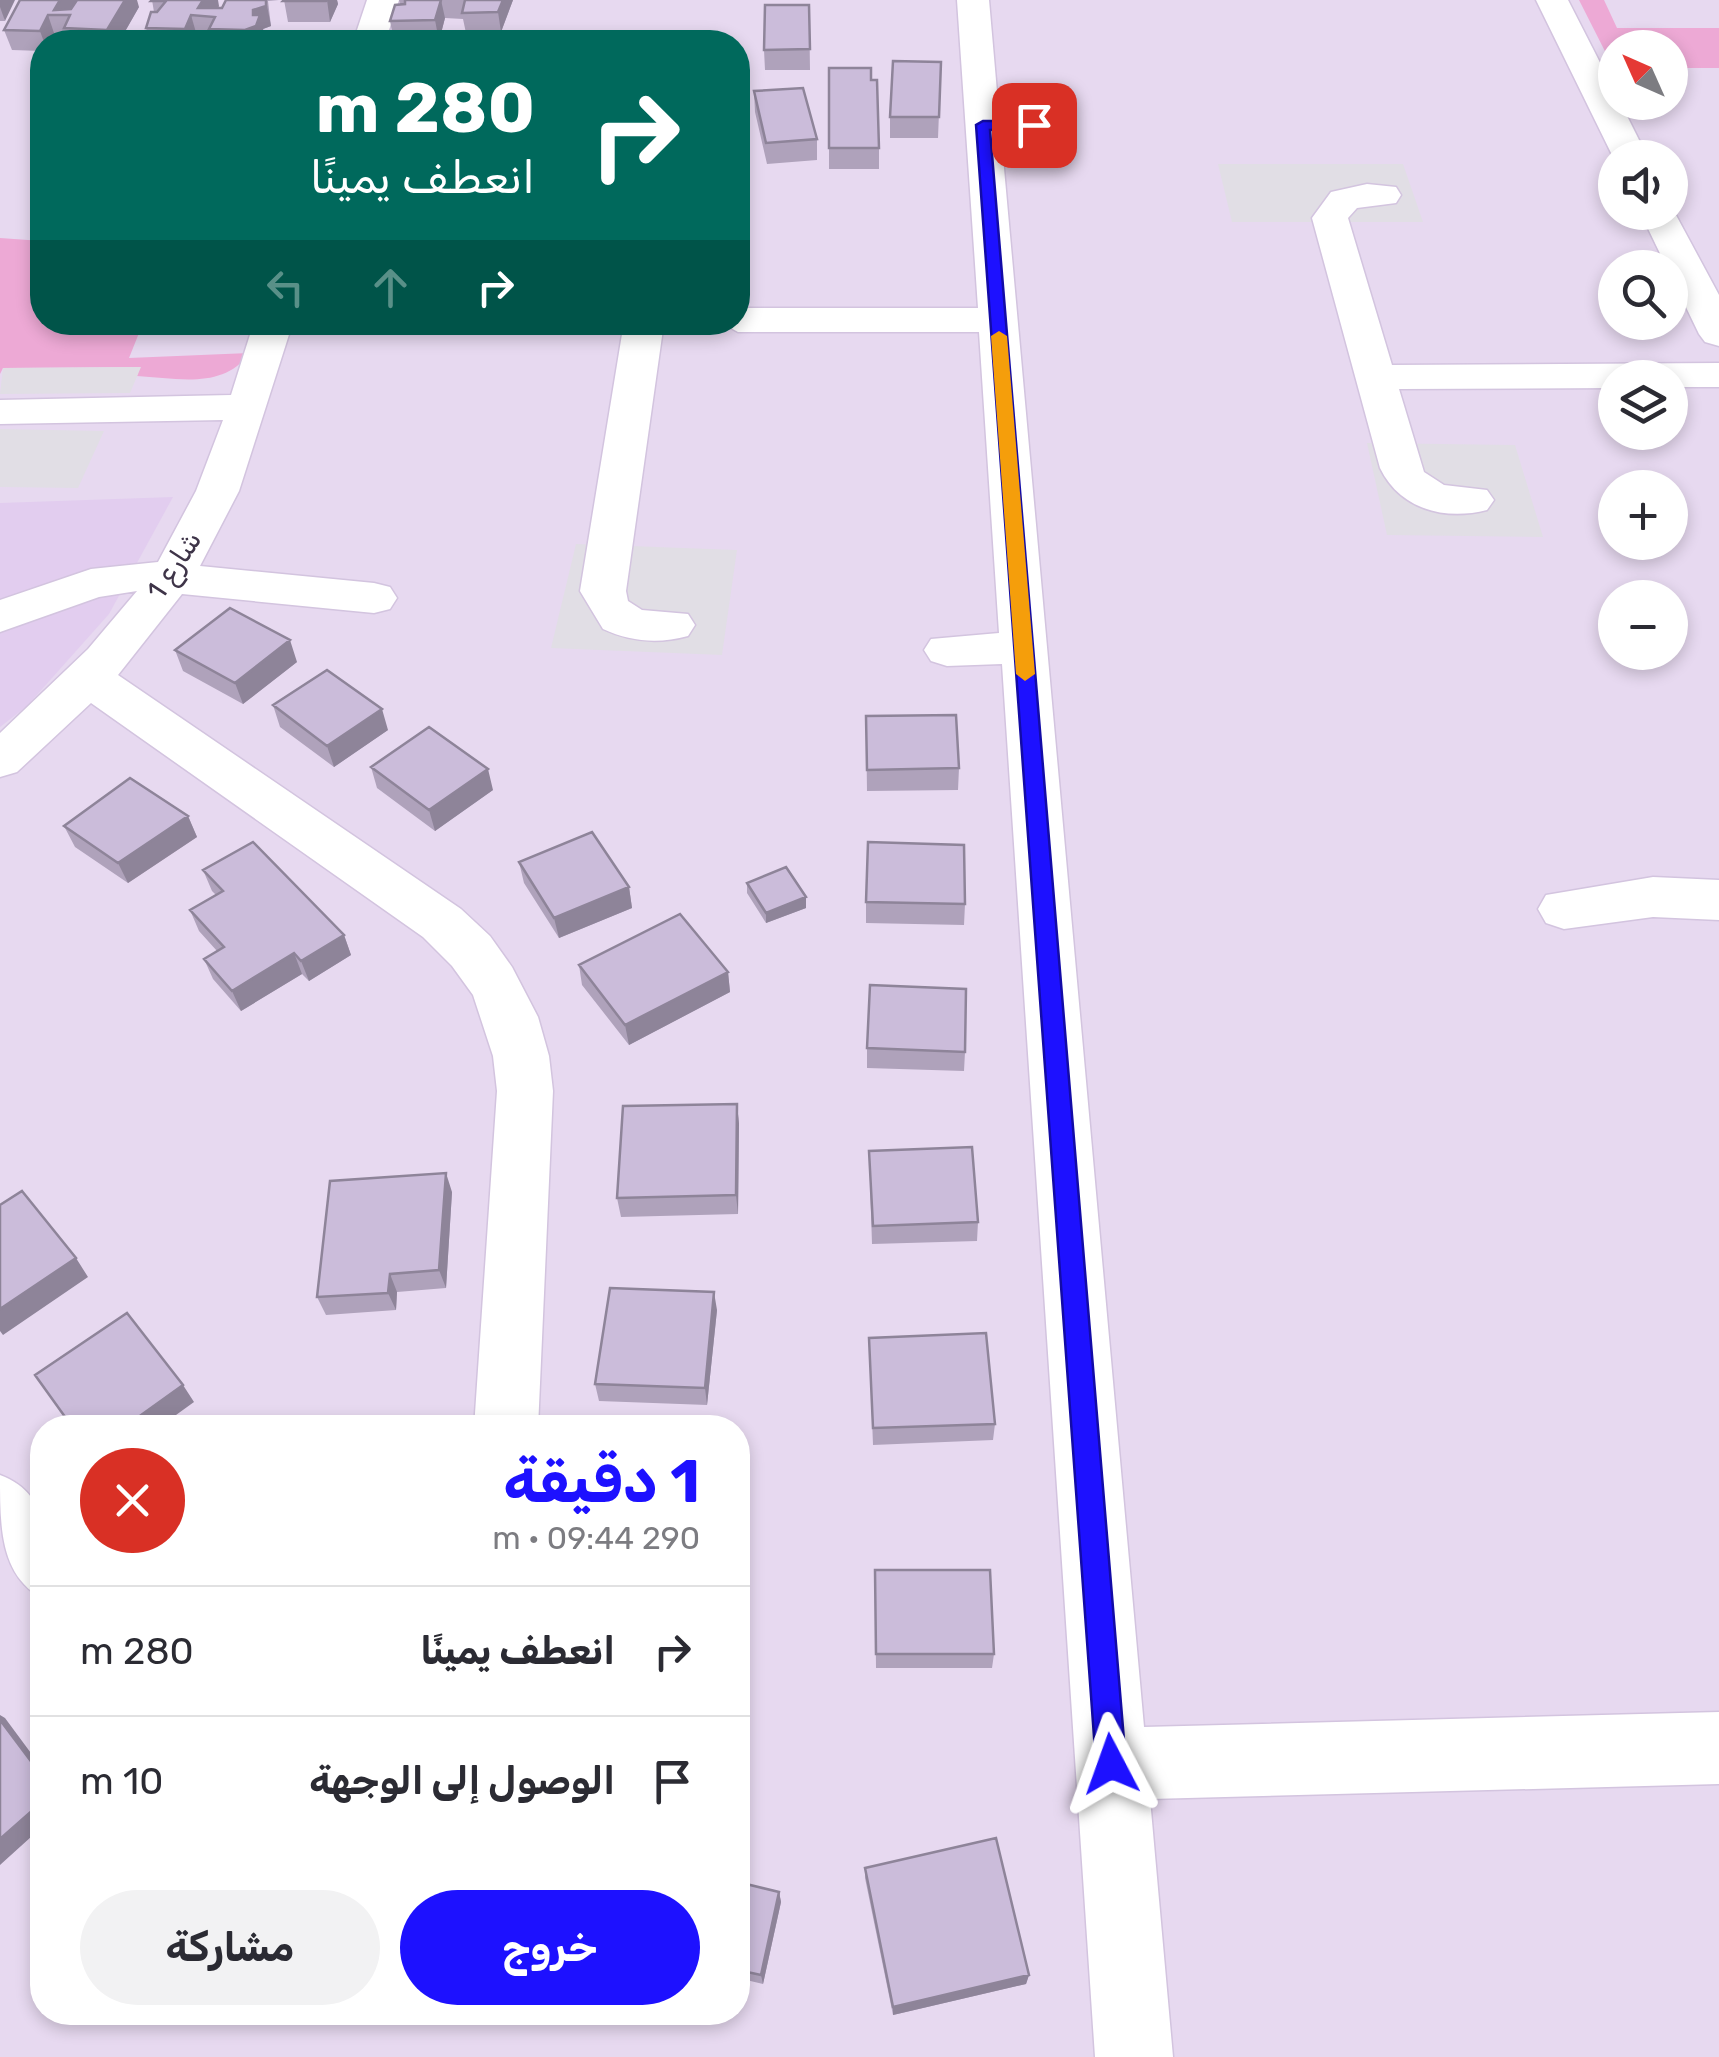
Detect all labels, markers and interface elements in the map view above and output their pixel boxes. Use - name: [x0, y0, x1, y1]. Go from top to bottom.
- north arrow: [1598, 30, 1688, 120]
- map controls: [1598, 30, 1688, 670]
- text: 280 m: [315, 67, 535, 150]
- icon: right: [570, 70, 700, 200]
- pin: [992, 83, 1077, 168]
- icon: arrive: [1007, 98, 1062, 153]
- button: sound: [1598, 140, 1688, 230]
- text: انعطف يمينًا: [310, 151, 535, 204]
- button: search: [1598, 250, 1688, 340]
- icon: left: [258, 260, 313, 315]
- icon: ahead: [363, 260, 418, 315]
- icon: right: [468, 260, 523, 315]
- button: layers: [1598, 360, 1688, 450]
- button: +: [1598, 470, 1688, 560]
- street label: شارع 1: [140, 525, 211, 607]
- button: −: [1598, 580, 1688, 670]
- text: 1 دقيقة: [503, 1446, 700, 1517]
- button: close: [80, 1448, 185, 1553]
- text: 290 m · 09:44: [492, 1519, 700, 1557]
- icon: right: [645, 1624, 700, 1679]
- text: 280 m: [80, 1628, 194, 1674]
- text: انعطف يمينًا: [420, 1628, 615, 1674]
- position arrow: [1059, 1712, 1163, 1816]
- icon: arrive: [645, 1754, 700, 1809]
- text: 10 m: [80, 1758, 164, 1804]
- text: الوصول إلى الوجهة: [309, 1758, 615, 1804]
- button: مشاركة: [80, 1890, 380, 2005]
- button: خروج: [400, 1890, 700, 2005]

